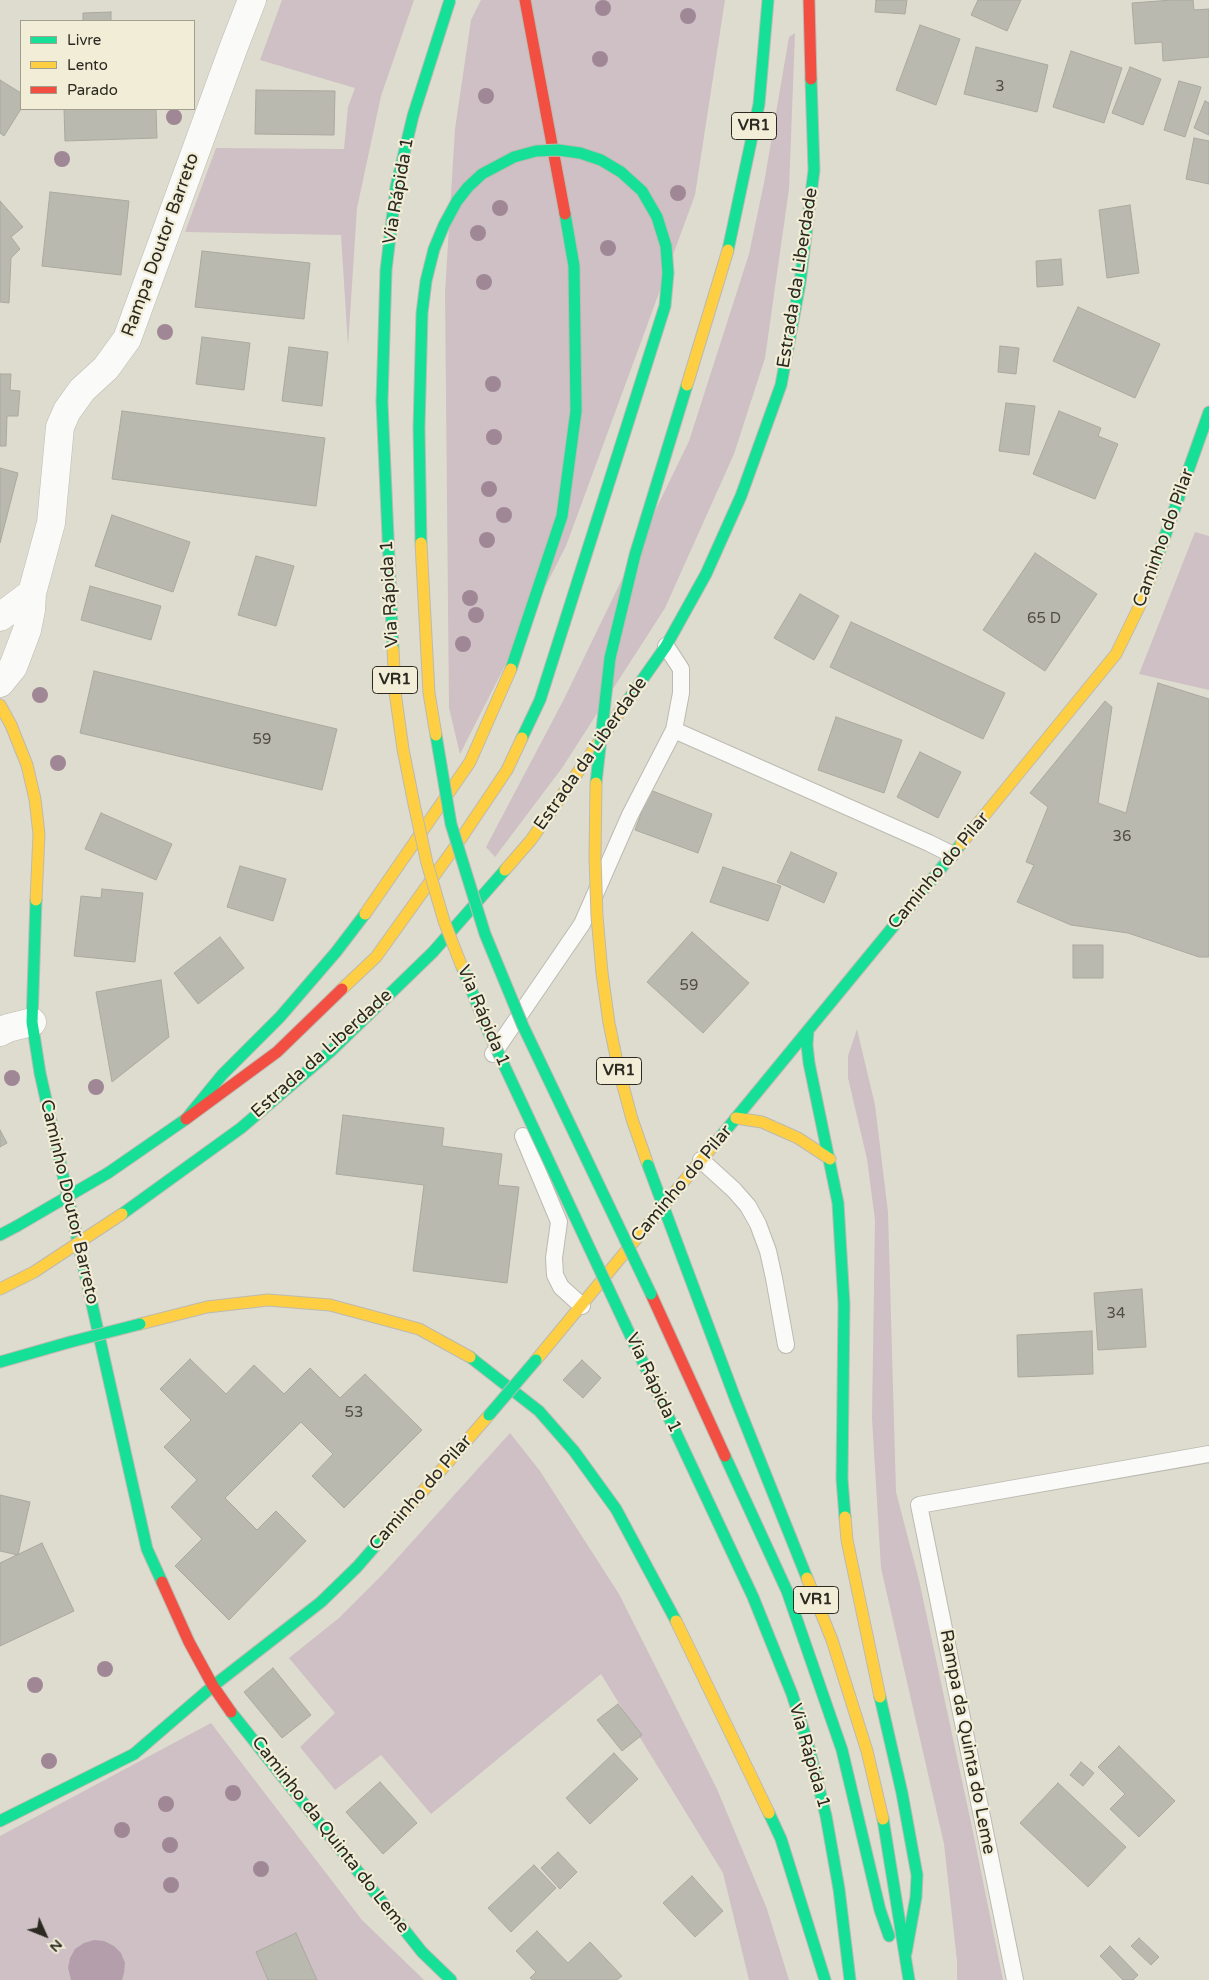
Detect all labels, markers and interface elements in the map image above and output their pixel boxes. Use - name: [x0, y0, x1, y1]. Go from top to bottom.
- legend: [20, 20, 195, 110]
- text: Livre: [67, 31, 101, 49]
- text: Lento: [67, 56, 108, 74]
- house number: 3: [995, 78, 1005, 96]
- text: Parado: [67, 81, 118, 99]
- road number: VR1: [732, 112, 776, 140]
- street label: Via Rápida 1: [379, 136, 419, 246]
- street label: Rampa Doutor Barreto: [118, 150, 204, 340]
- street label: Estrada da Liberdade: [773, 186, 823, 370]
- street label: Caminho do Pilar: [1129, 466, 1199, 610]
- street label: Via Rápida 1: [376, 540, 404, 648]
- house number: 65 D: [1027, 610, 1061, 628]
- road number: VR1: [372, 666, 418, 694]
- street label: Estrada da Liberdade: [530, 673, 652, 835]
- house number: 59: [253, 731, 271, 749]
- street label: Caminho do Pilar: [884, 808, 994, 934]
- house number: 36: [1113, 828, 1131, 846]
- street label: Via Rápida 1: [452, 962, 514, 1070]
- house number: 59: [680, 977, 698, 995]
- street label: Estrada da Liberdade: [247, 985, 397, 1123]
- road number: VR1: [596, 1058, 642, 1084]
- street label: Caminho Doutor Barreto: [35, 1097, 103, 1307]
- street label: Caminho do Pilar: [627, 1121, 737, 1247]
- house number: 34: [1107, 1305, 1125, 1323]
- street label: Via Rápida 1: [620, 1330, 686, 1436]
- house number: 53: [345, 1404, 363, 1422]
- street label: Caminho do Pilar: [365, 1431, 477, 1555]
- road number: VR1: [794, 1586, 838, 1614]
- street label: Rampa da Quinta do Leme: [935, 1628, 999, 1856]
- street label: Via Rápida 1: [784, 1701, 834, 1811]
- street label: Caminho da Quinta do Leme: [246, 1732, 414, 1938]
- north arrow: [20, 1910, 70, 1960]
- text: N: [46, 1936, 66, 1956]

